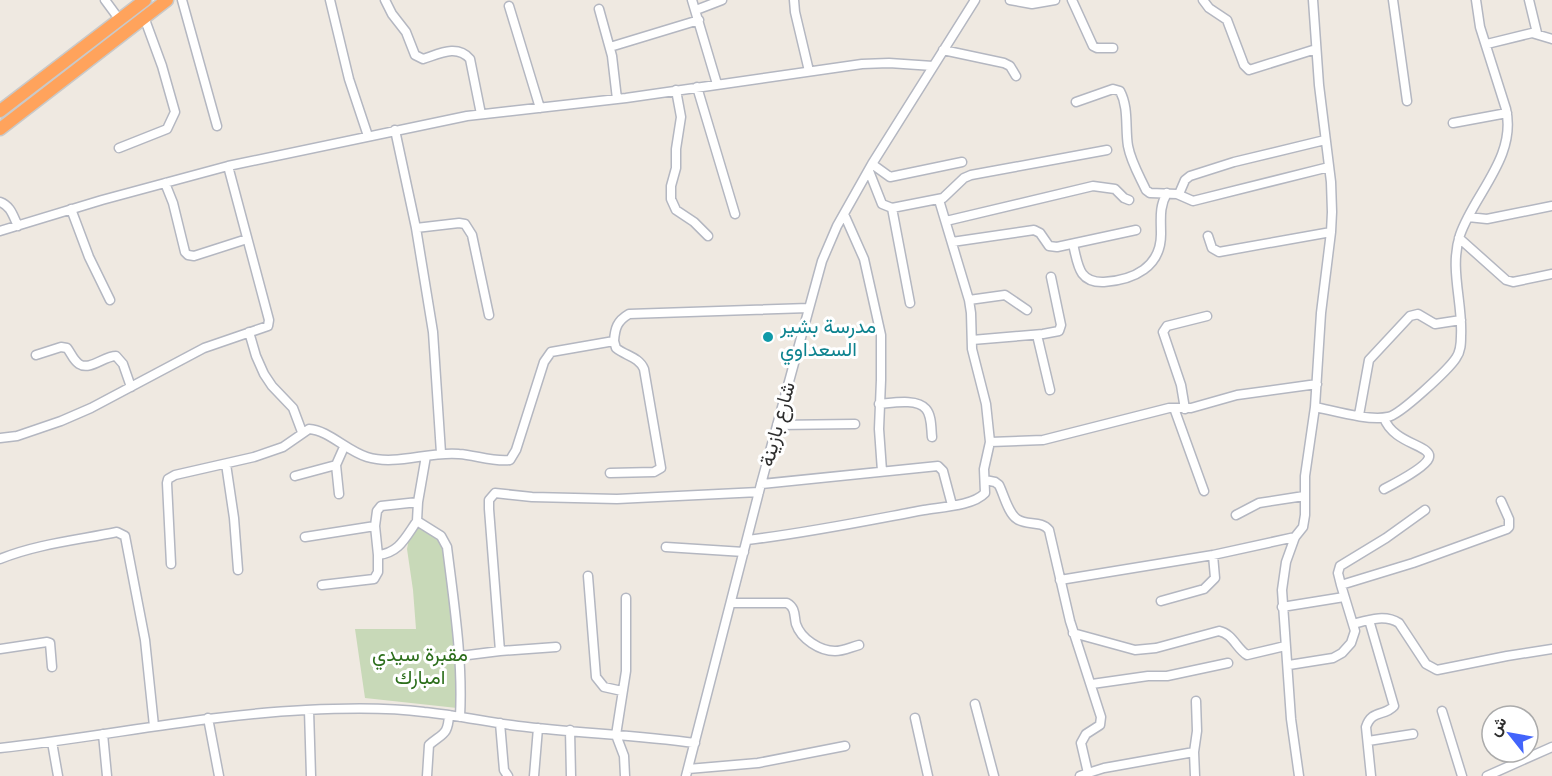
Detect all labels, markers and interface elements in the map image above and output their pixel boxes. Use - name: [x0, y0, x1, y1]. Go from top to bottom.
- place label: مدرسة بشير السعداوي: [779, 314, 876, 366]
- marker: مدرسة بشير السعداوي: [761, 330, 775, 344]
- street label: شارع بازينة: [754, 379, 802, 469]
- park label: مقبرة سيدي امبارك: [372, 642, 468, 690]
- north arrow: [1480, 704, 1540, 764]
- text: ش: [1484, 713, 1511, 740]

